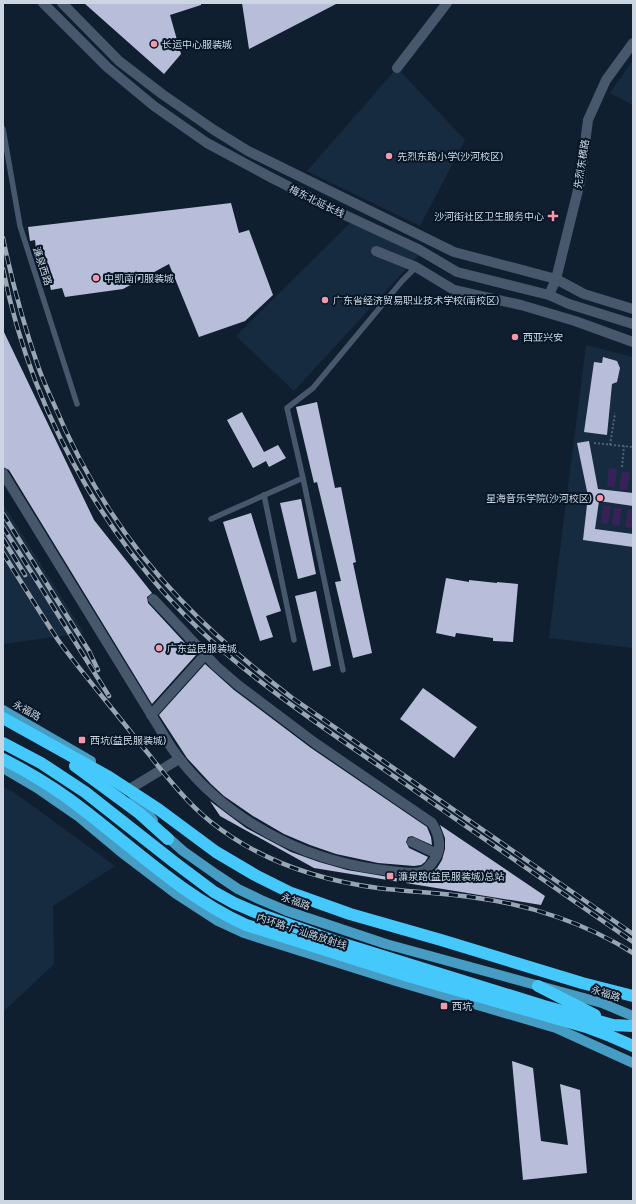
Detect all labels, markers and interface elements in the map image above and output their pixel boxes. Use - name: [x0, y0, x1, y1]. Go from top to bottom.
- marker: 长运中心服装城: [149, 39, 159, 49]
- place label: 长运中心服装城: [162, 39, 232, 51]
- street label: 先烈东横路: [572, 139, 592, 190]
- marker: 先烈东路小学(沙河校区): [384, 151, 394, 161]
- place label: 先烈东路小学(沙河校区): [397, 151, 503, 163]
- street label: 梅东北延长线: [287, 183, 346, 220]
- marker: 沙河街社区卫生服务中心: [547, 210, 559, 222]
- place label: 沙河街社区卫生服务中心: [434, 211, 544, 223]
- street label: 濂泉西路: [30, 245, 54, 287]
- marker: 中凯南门服装城: [91, 273, 101, 283]
- place label: 中凯南门服装城: [104, 273, 174, 285]
- marker: 广东省经济贸易职业技术学校(南校区): [320, 295, 330, 305]
- place label: 广东省经济贸易职业技术学校(南校区): [333, 295, 499, 307]
- marker: 西亚兴安: [510, 332, 520, 342]
- place label: 西亚兴安: [523, 332, 563, 344]
- place label: 星海音乐学院(沙河校区): [486, 493, 592, 505]
- marker: 星海音乐学院(沙河校区): [595, 493, 605, 503]
- marker: 广东益民服装城: [154, 643, 164, 653]
- place label: 广东益民服装城: [167, 643, 237, 655]
- street label: 永福路: [10, 698, 43, 723]
- marker: 西坑(益民服装城): [77, 735, 87, 745]
- place label: 西坑(益民服装城): [90, 735, 166, 747]
- marker: 濂泉路(益民服装城)总站: [385, 871, 395, 881]
- place label: 濂泉路(益民服装城)总站: [398, 871, 504, 883]
- street label: 永福路: [280, 891, 312, 913]
- street label: 内环路-广汕路放射线: [255, 912, 348, 952]
- street label: 永福路: [590, 984, 622, 1004]
- marker: 西坑: [439, 1001, 449, 1011]
- place label: 西坑: [452, 1001, 472, 1013]

